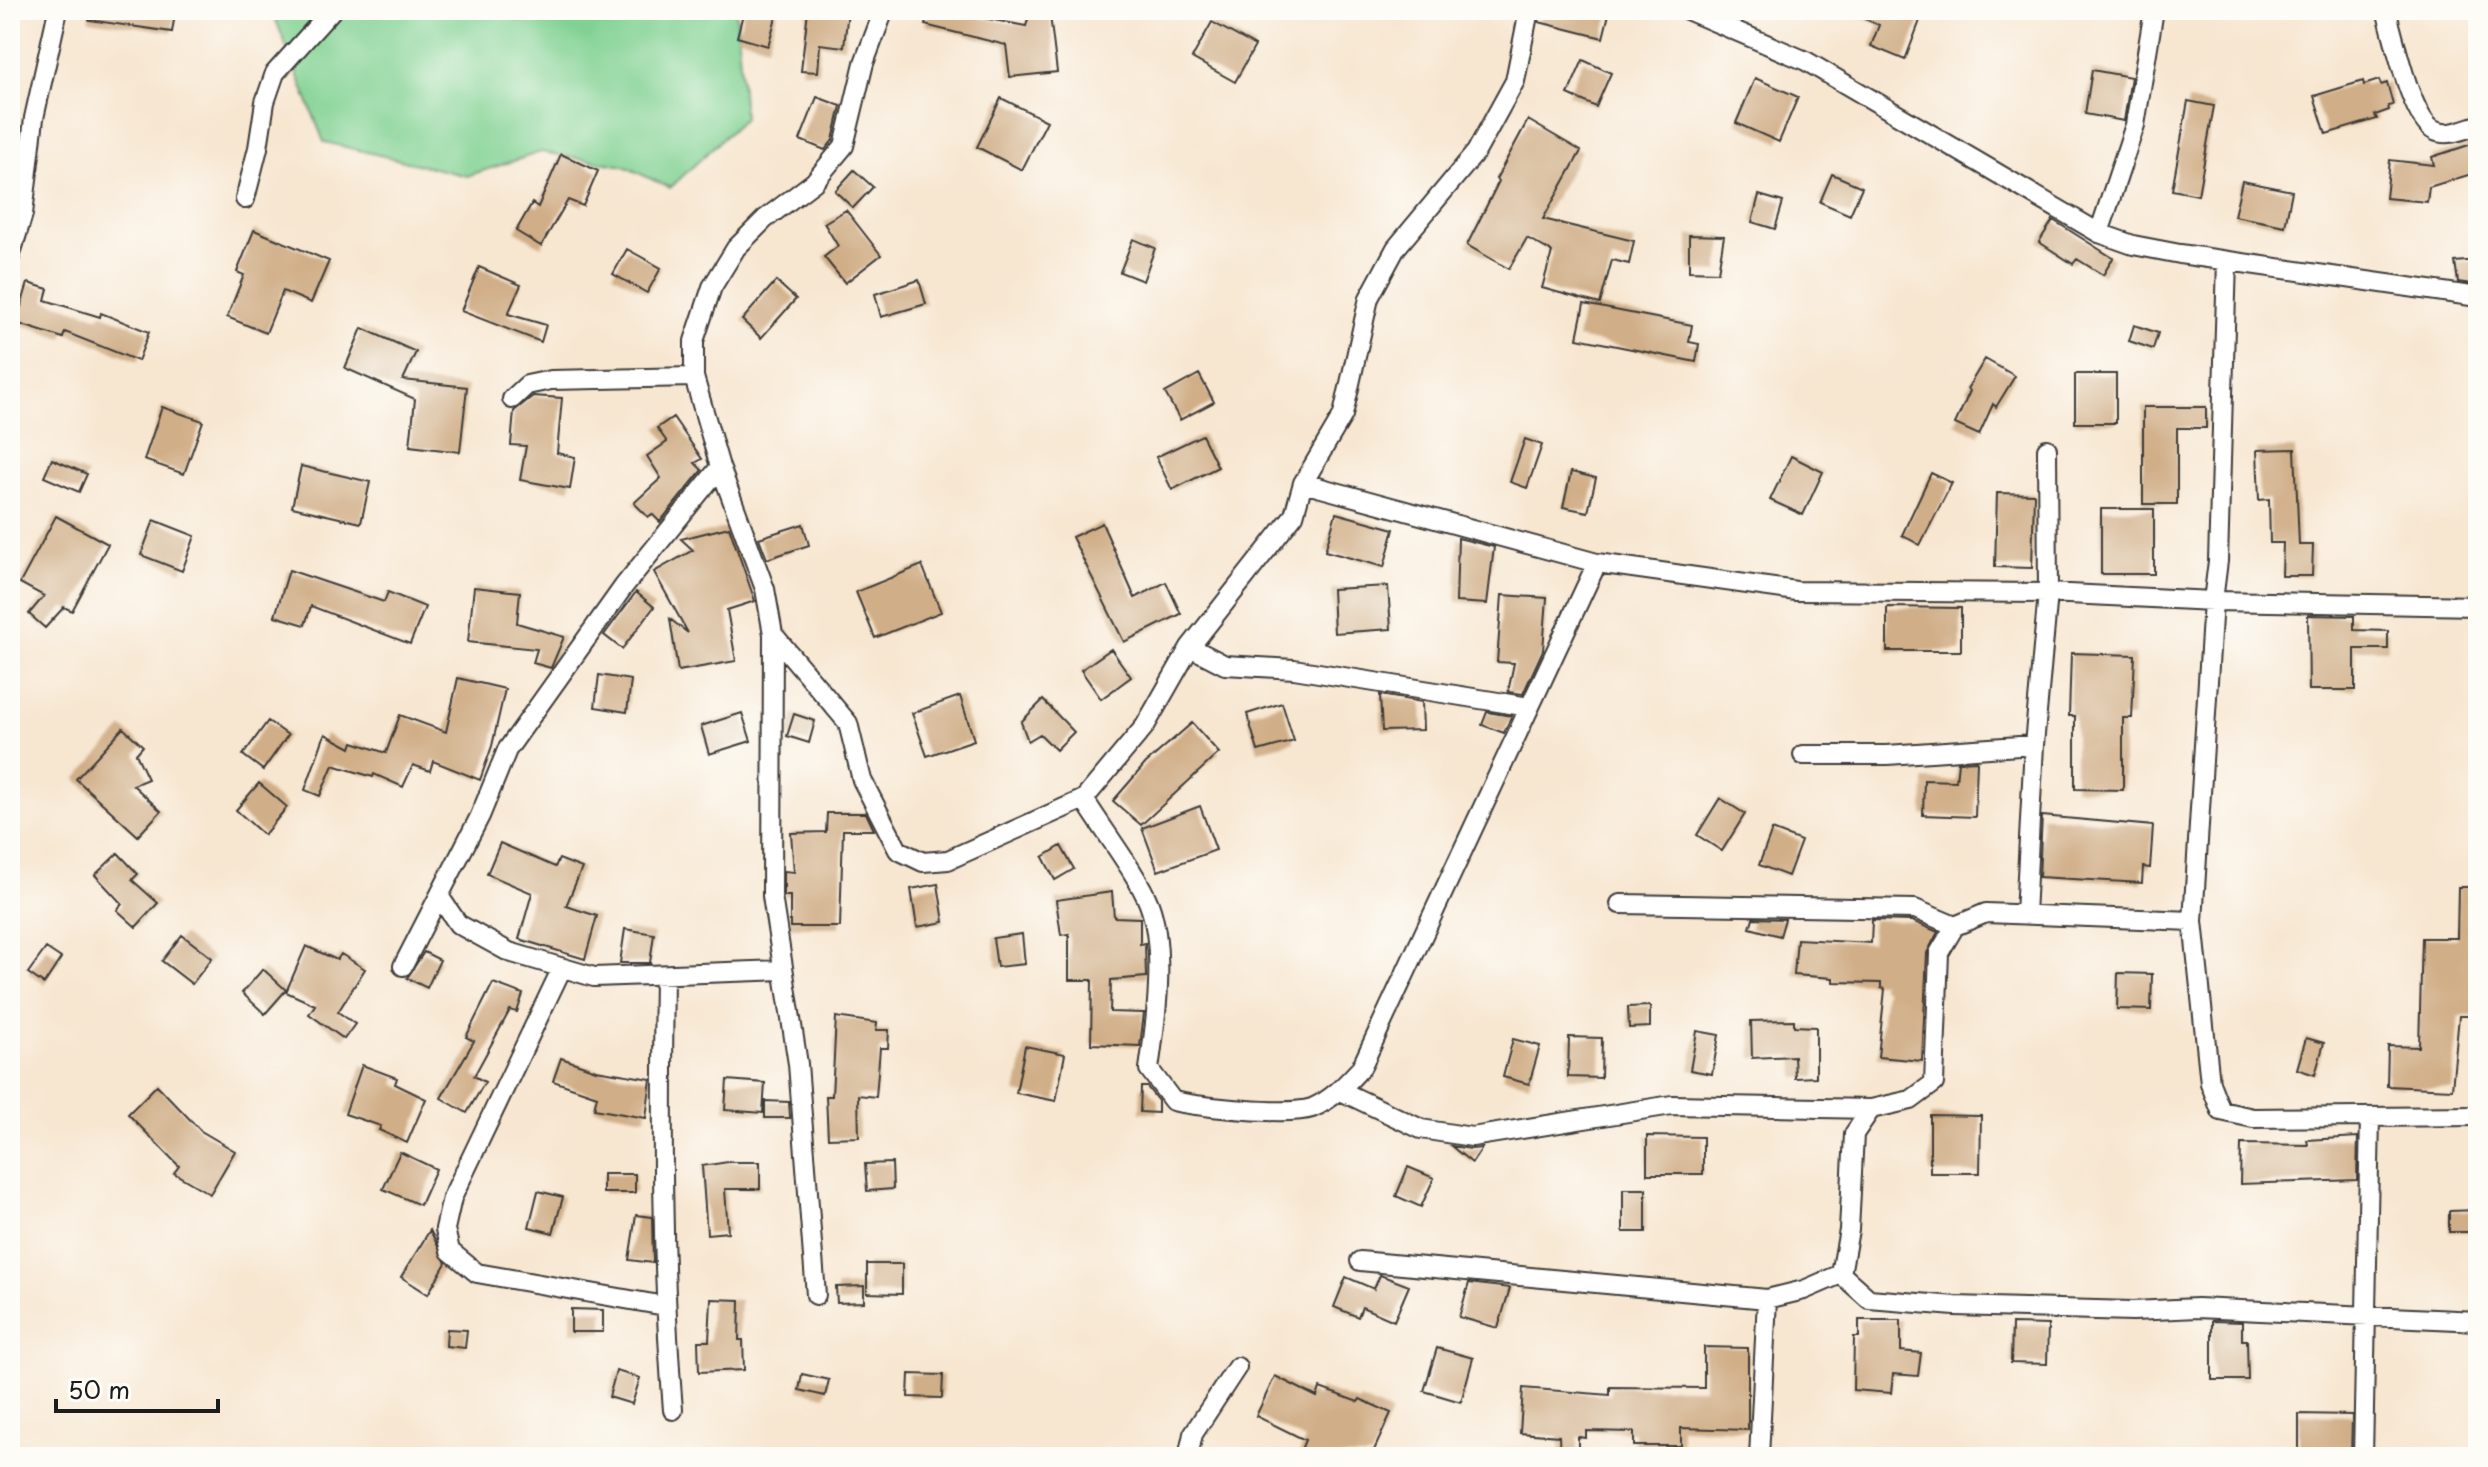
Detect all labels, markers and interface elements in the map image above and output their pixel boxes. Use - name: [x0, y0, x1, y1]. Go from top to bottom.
- scale bar: [56, 1363, 218, 1413]
- text: 50 m: [68, 1371, 130, 1407]

